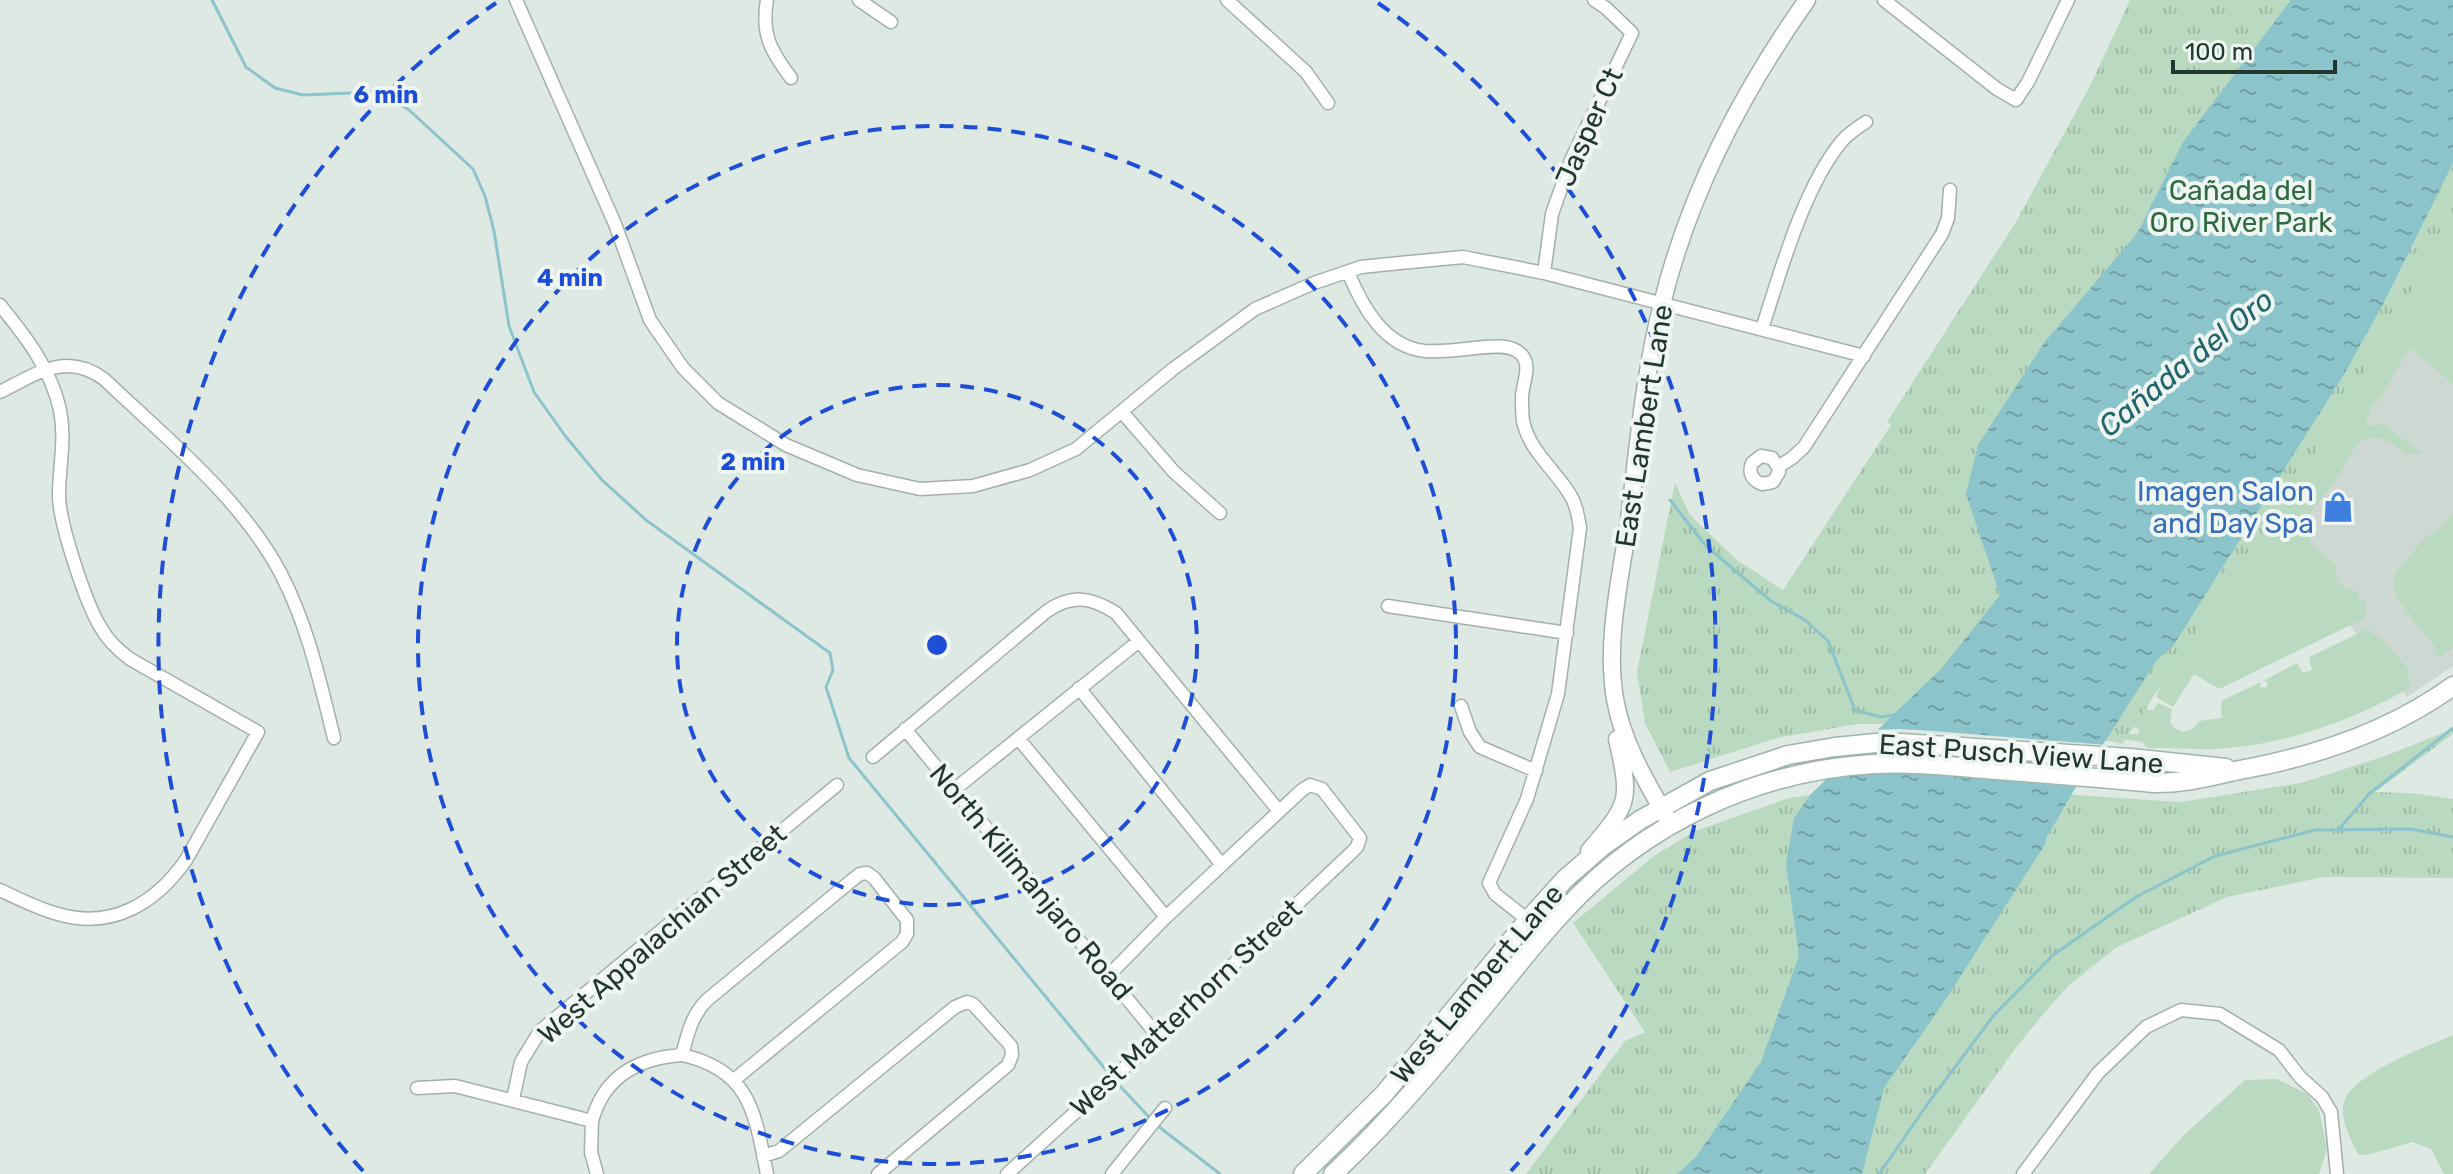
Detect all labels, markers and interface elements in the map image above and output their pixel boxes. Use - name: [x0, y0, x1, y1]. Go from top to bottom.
- scale bar: [2173, 24, 2335, 74]
- text: 100 m: [2185, 38, 2253, 66]
- street label: Jasper Ct: [1548, 63, 1630, 191]
- text: 6 min: [353, 81, 419, 109]
- park label: Cañada del Oro River Park: [2149, 174, 2333, 239]
- text: 4 min: [537, 264, 603, 292]
- water label: Cañada del Oro: [2091, 282, 2281, 444]
- street label: East Lambert Lane: [1609, 302, 1679, 550]
- text: 2 min: [721, 448, 786, 476]
- place label: Imagen Salon and Day Spa: [2137, 475, 2314, 540]
- shop icon: Imagen Salon and Day Spa: [2321, 490, 2355, 524]
- centre of rings: [923, 631, 951, 659]
- street label: East Pusch View Lane: [1878, 728, 2164, 780]
- street label: North Kilimanjaro Road: [923, 757, 1139, 1007]
- street label: West Appalachian Street: [531, 817, 793, 1051]
- street label: West Lambert Lane: [1384, 877, 1570, 1091]
- street label: West Matterhorn Street: [1064, 892, 1308, 1124]

